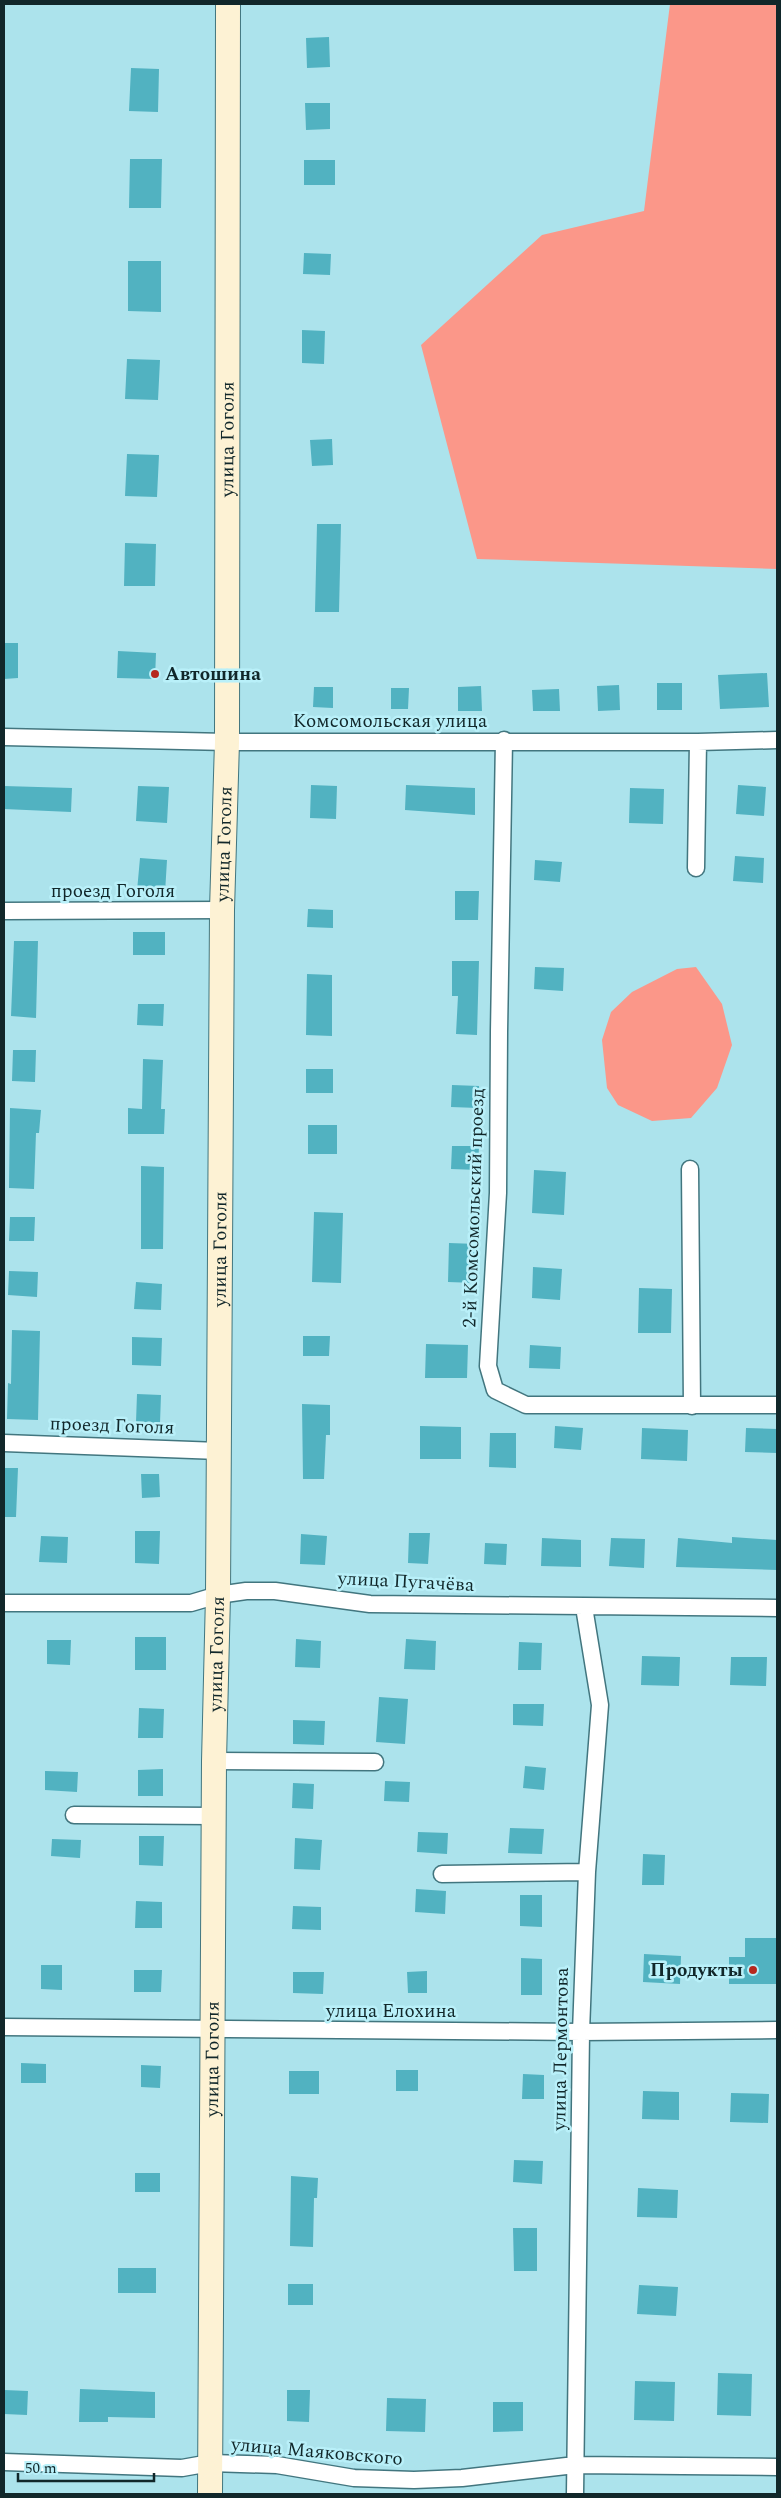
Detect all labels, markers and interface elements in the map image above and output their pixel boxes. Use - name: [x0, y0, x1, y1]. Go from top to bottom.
- street label: улица Гоголя: [213, 381, 242, 498]
- place label: Автошина: [165, 660, 261, 689]
- marker: Автошина: [149, 668, 161, 680]
- street label: Комсомольская улица: [293, 707, 488, 736]
- street label: улица Гоголя: [208, 786, 240, 903]
- street label: проезд Гоголя: [51, 877, 175, 906]
- street label: 2-й Комсомольский проезд: [455, 1088, 493, 1328]
- street label: улица Гоголя: [205, 1191, 235, 1308]
- street label: проезд Гоголя: [49, 1409, 175, 1443]
- street label: улица Пугачёва: [336, 1564, 476, 1600]
- street label: улица Гоголя: [201, 1596, 232, 1713]
- place label: Продукты: [650, 1956, 743, 1985]
- marker: Продукты: [747, 1964, 759, 1976]
- street label: улица Лермонтова: [545, 1966, 577, 2132]
- street label: улица Елохина: [325, 1997, 457, 2026]
- street label: улица Гоголя: [198, 2001, 227, 2118]
- street label: улица Маяковского: [229, 2430, 404, 2474]
- scale bar: [18, 2450, 154, 2482]
- text: 50 m: [25, 2457, 57, 2480]

